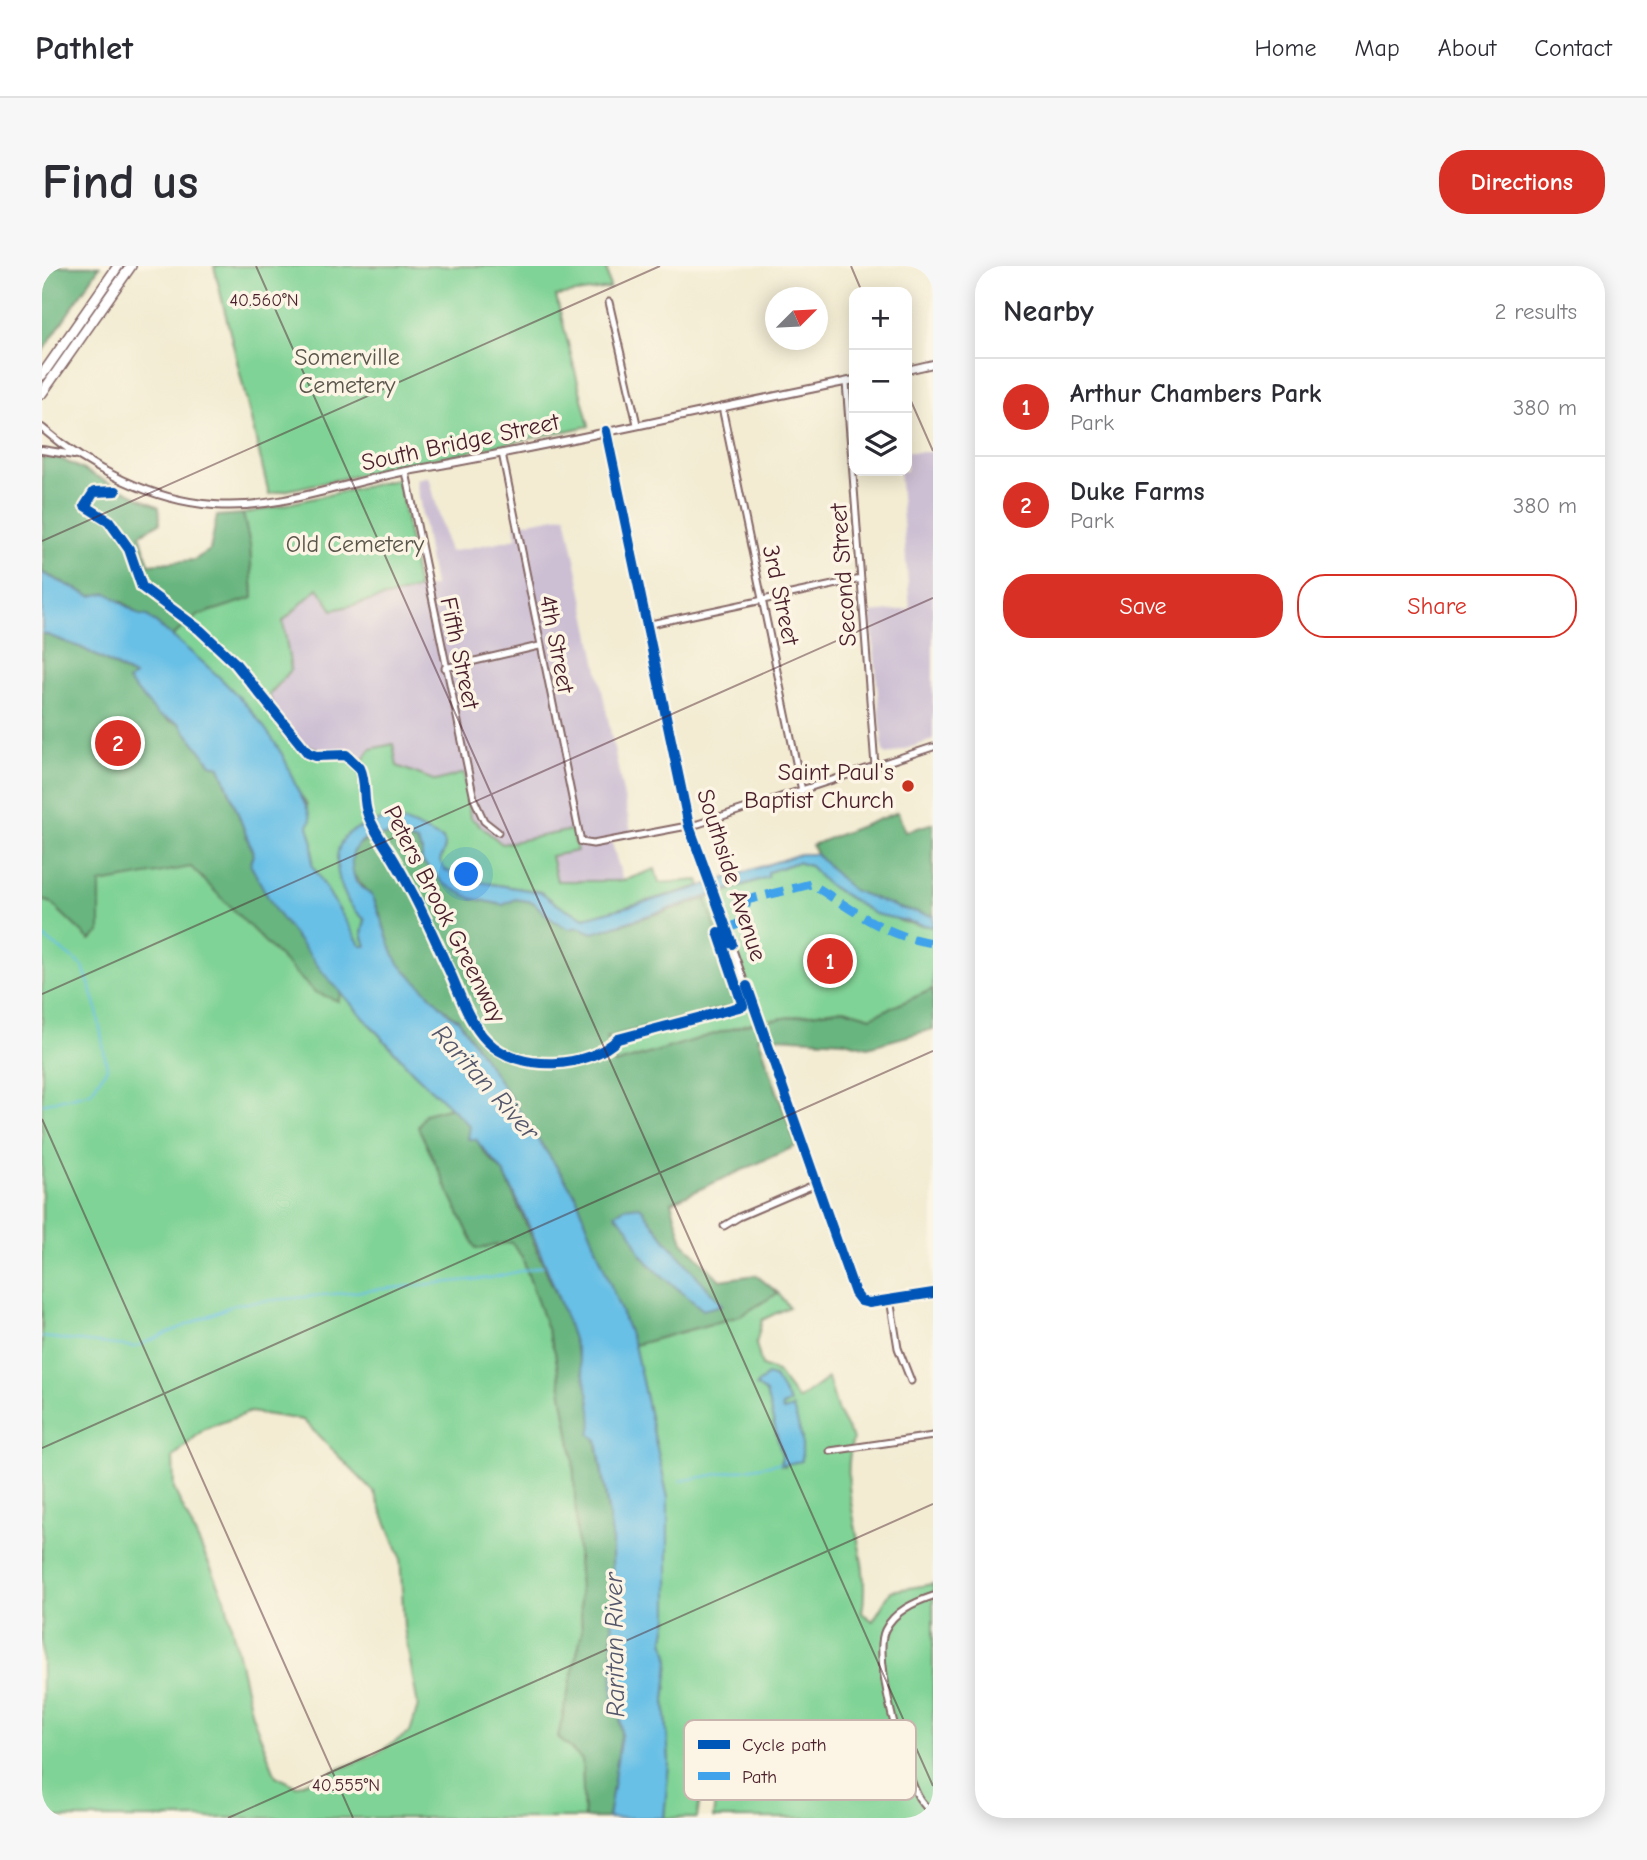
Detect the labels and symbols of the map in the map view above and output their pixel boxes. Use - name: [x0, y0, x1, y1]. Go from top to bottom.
- north arrow: [765, 287, 828, 350]
- text: 40.560°N: [229, 290, 299, 311]
- park label: Somerville Cemetery: [294, 343, 400, 399]
- street label: South Bridge Street: [359, 407, 563, 477]
- street label: Second Street: [824, 501, 862, 648]
- park label: Old Cemetery: [286, 530, 425, 558]
- street label: 3rd Street: [757, 542, 806, 649]
- street label: 4th Street: [534, 593, 580, 697]
- street label: Fifth Street: [434, 594, 486, 713]
- pin: 2: [95, 717, 141, 769]
- place label: Saint Paul's Baptist Church: [744, 758, 894, 814]
- marker: Saint Paul's Baptist Church: [900, 778, 916, 794]
- street label: Southside Avenue: [691, 785, 773, 965]
- street label: Peters Brook Greenway: [378, 801, 512, 1027]
- your location: [449, 857, 483, 891]
- pin: 1: [807, 935, 853, 987]
- water label: Raritan River: [426, 1019, 546, 1148]
- water label: Raritan River: [599, 1571, 631, 1718]
- legend: [684, 1720, 916, 1800]
- text: Cycle path: [742, 1734, 827, 1756]
- text: Path: [742, 1766, 777, 1788]
- text: 40.555°N: [312, 1775, 380, 1796]

